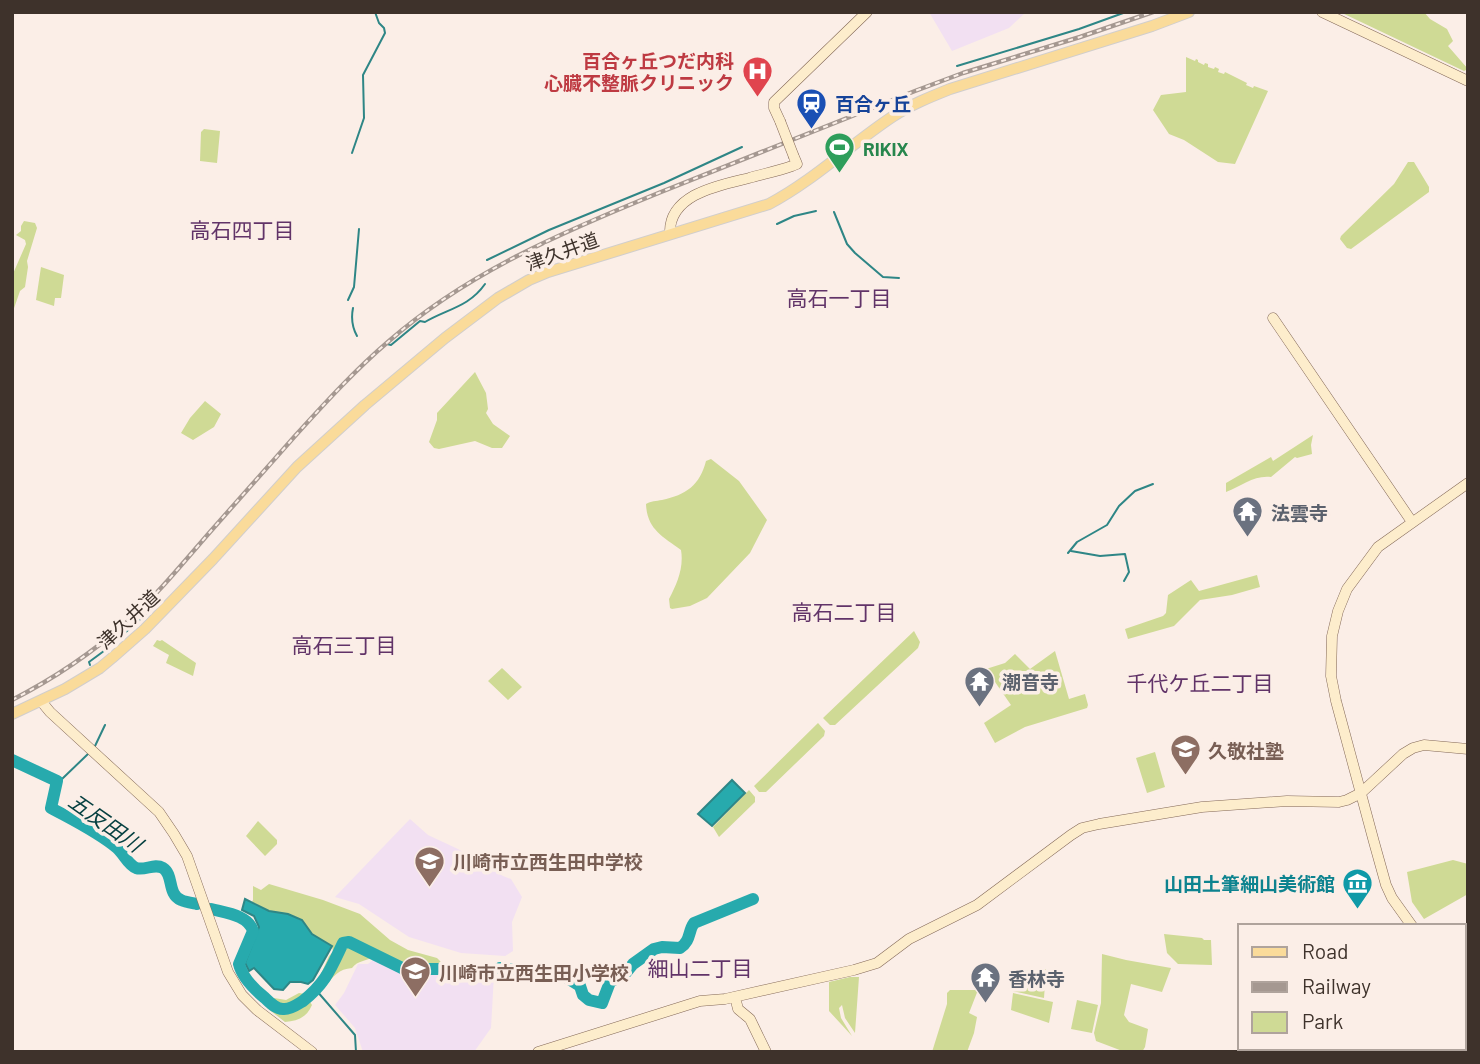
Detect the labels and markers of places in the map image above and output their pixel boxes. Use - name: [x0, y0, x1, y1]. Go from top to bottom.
- place label: 百合ヶ丘つだ内科 心臓不整脈クリニック: [544, 49, 734, 94]
- hospital icon: 百合ヶ丘つだ内科 心臓不整脈クリニック: [740, 54, 774, 98]
- station icon: 百合ヶ丘: [795, 86, 829, 130]
- place label: 百合ヶ丘: [835, 92, 911, 115]
- sports icon: RIKIX: [823, 131, 857, 175]
- place label: RIKIX: [863, 137, 909, 160]
- temple icon: 法雲寺: [1231, 495, 1265, 539]
- place label: 法雲寺: [1271, 501, 1328, 524]
- temple icon: 潮音寺: [962, 664, 996, 708]
- place label: 潮音寺: [1002, 670, 1059, 693]
- school or university icon: 久敬社塾: [1168, 733, 1202, 777]
- place label: 久敬社塾: [1208, 739, 1284, 762]
- school or university icon: 川崎市立西生田中学校: [413, 844, 447, 888]
- place label: 川崎市立西生田中学校: [453, 850, 643, 873]
- museum icon: 山田土筆細山美術館: [1341, 866, 1375, 910]
- place label: 山田土筆細山美術館: [1164, 872, 1335, 895]
- school or university icon: 川崎市立西生田小学校: [399, 955, 433, 999]
- place label: 川崎市立西生田小学校: [439, 961, 629, 984]
- temple icon: 香林寺: [968, 961, 1002, 1005]
- place label: 香林寺: [1008, 967, 1065, 990]

